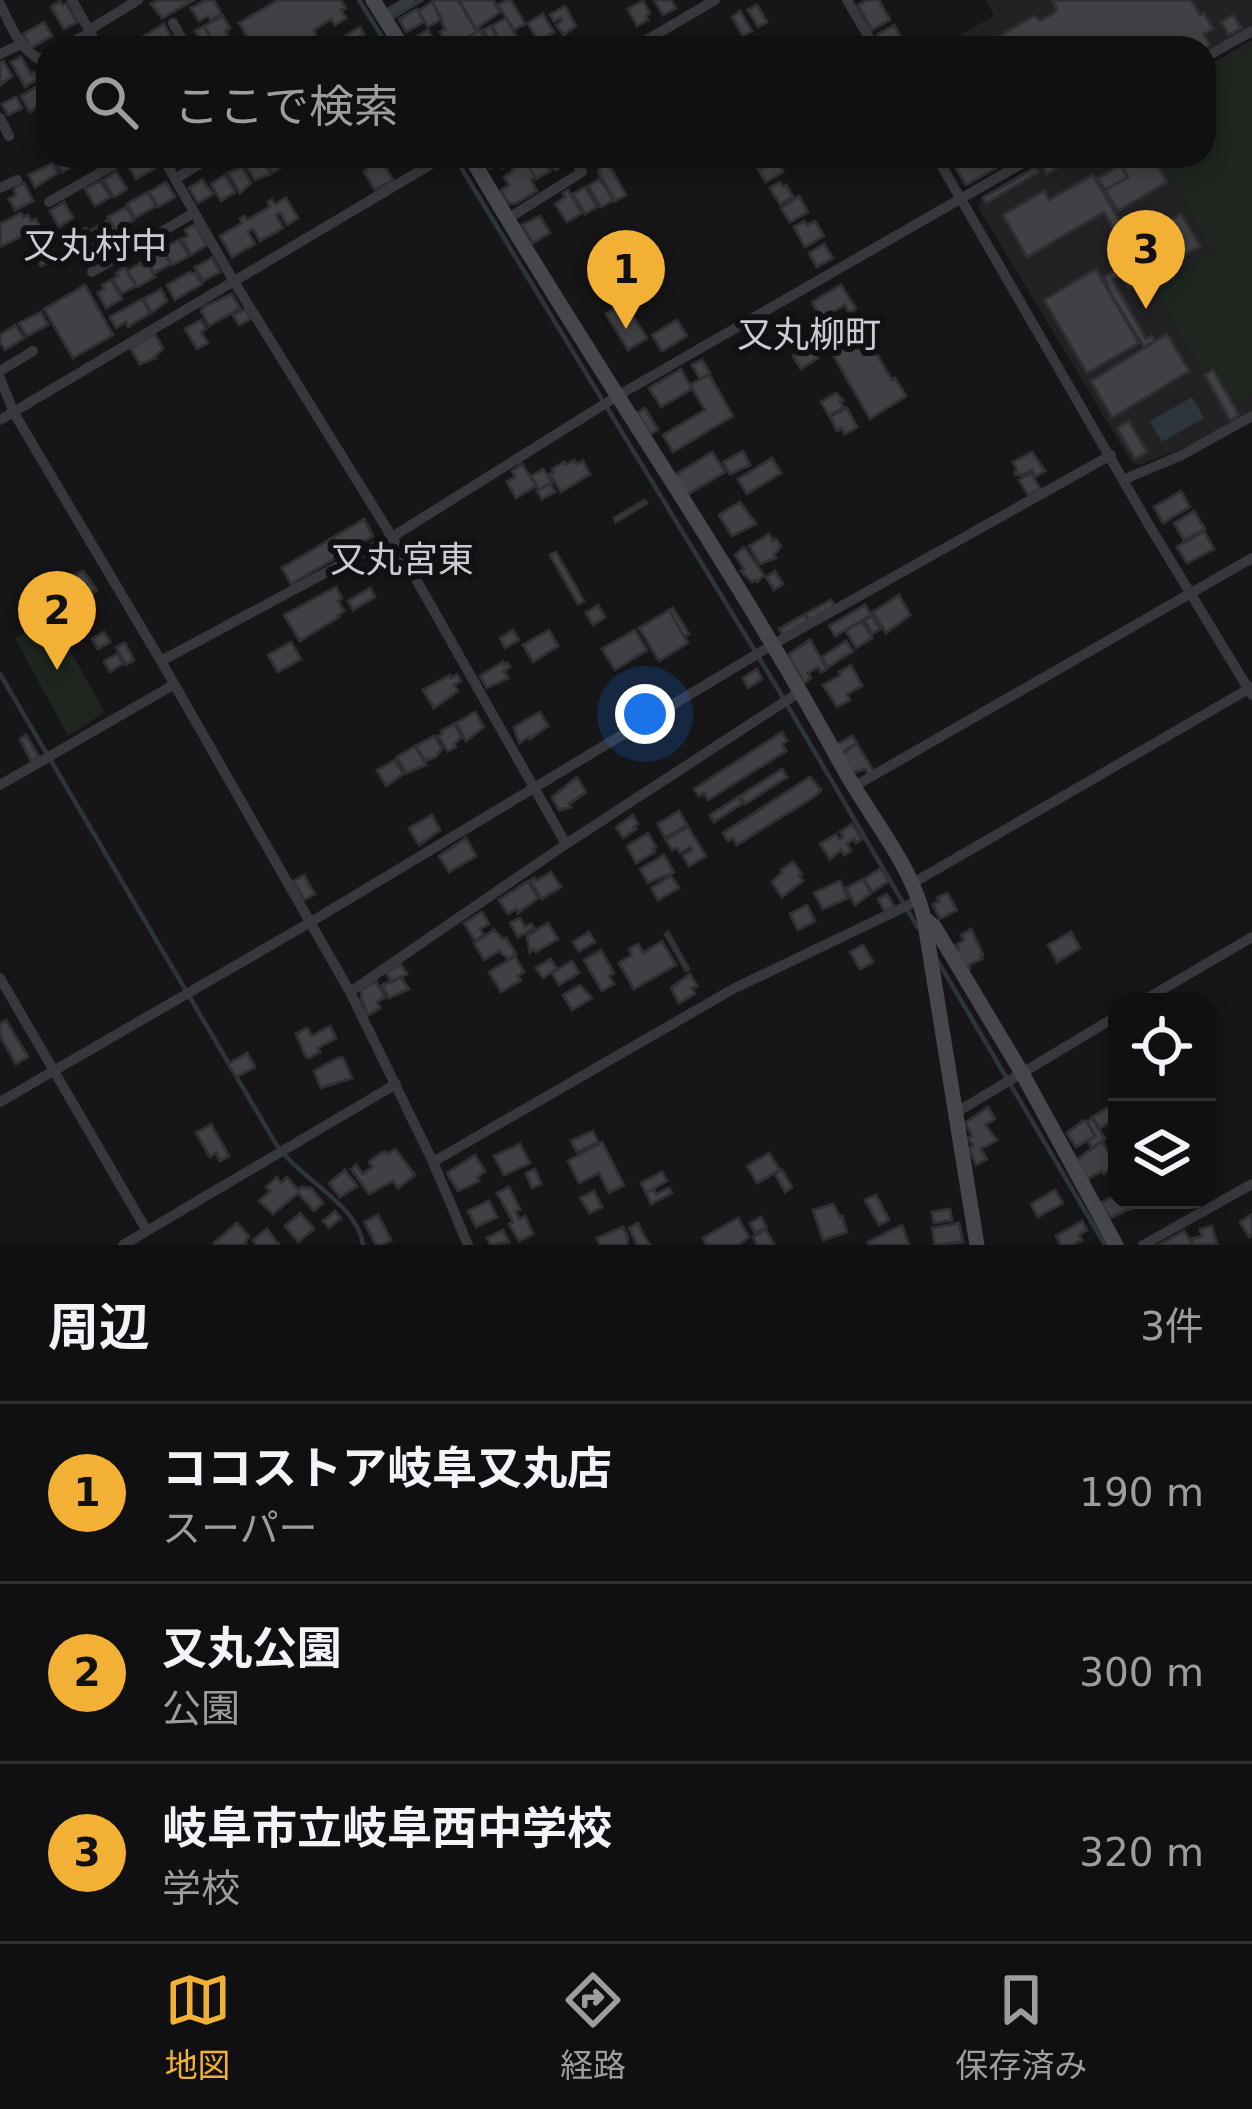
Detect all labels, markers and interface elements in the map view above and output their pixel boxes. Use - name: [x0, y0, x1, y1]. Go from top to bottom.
- search box: [36, 36, 1216, 168]
- icon: search: [78, 69, 144, 135]
- text: ここで検索: [174, 80, 399, 133]
- pin: 3: [1107, 210, 1185, 309]
- district label: 又丸村中: [23, 225, 167, 266]
- pin: 1: [587, 230, 665, 329]
- district label: 又丸柳町: [737, 314, 881, 355]
- district label: 又丸宮東: [330, 539, 474, 580]
- pin: 2: [18, 571, 96, 670]
- your location: [615, 684, 675, 744]
- map controls: [1108, 993, 1216, 1209]
- button: locate: [1108, 993, 1216, 1101]
- button: layers: [1108, 1101, 1216, 1209]
- text: 周辺: [48, 1298, 150, 1357]
- text: 3件: [1140, 1304, 1204, 1349]
- text: ココストア岐阜又丸店: [162, 1442, 612, 1495]
- text: 1: [73, 1470, 101, 1515]
- text: 190 m: [1079, 1470, 1204, 1515]
- text: スーパー: [162, 1506, 318, 1551]
- text: 又丸公園: [162, 1622, 342, 1675]
- text: 2: [73, 1650, 101, 1695]
- text: 300 m: [1079, 1650, 1204, 1695]
- text: 公園: [162, 1686, 240, 1731]
- text: 岐阜市立岐阜西中学校: [162, 1802, 612, 1855]
- text: 3: [73, 1830, 101, 1875]
- text: 320 m: [1079, 1830, 1204, 1875]
- text: 学校: [162, 1866, 240, 1911]
- tab: 地図: [165, 1967, 231, 2087]
- tab: 経路: [560, 1967, 626, 2087]
- tab: 保存済み: [955, 1967, 1087, 2087]

